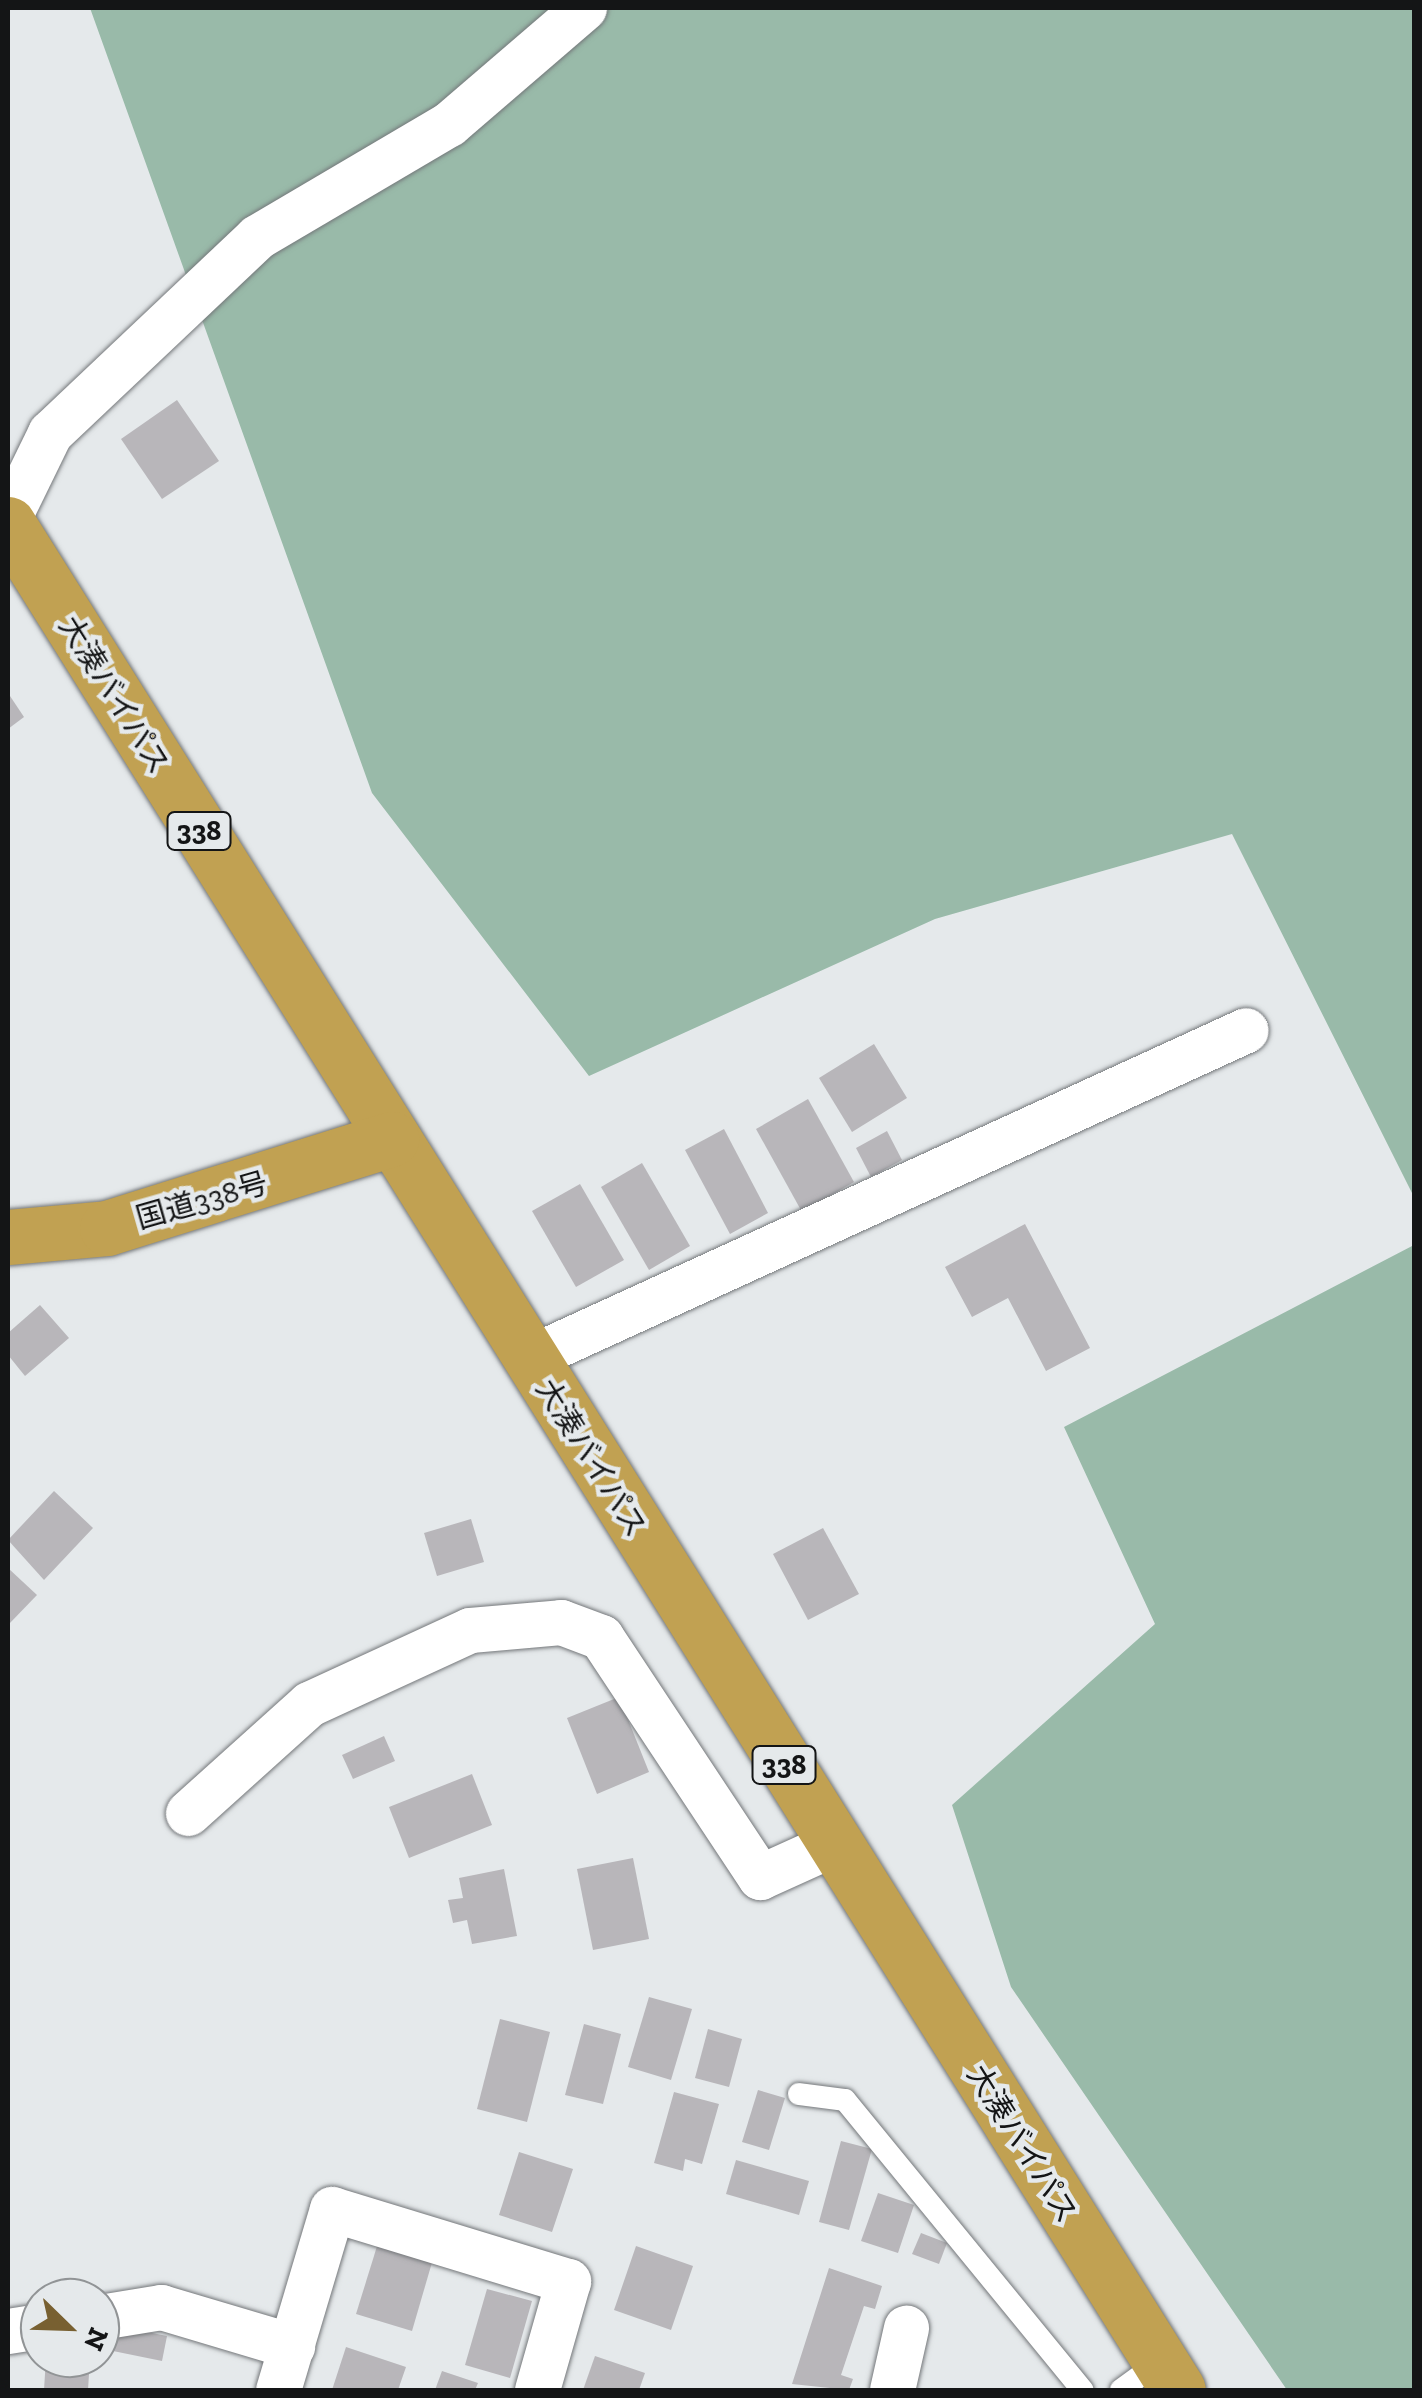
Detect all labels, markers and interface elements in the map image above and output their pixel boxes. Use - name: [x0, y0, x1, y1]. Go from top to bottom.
- street label: 大湊バイパス: [51, 609, 177, 781]
- road number: 338: [166, 808, 232, 854]
- street label: 国道338号: [132, 1165, 272, 1237]
- street label: 大湊バイパス: [528, 1372, 654, 1544]
- road number: 338: [752, 1742, 816, 1788]
- street label: 大湊バイパス: [959, 2058, 1085, 2230]
- north arrow: [20, 2278, 120, 2378]
- text: N: [77, 2323, 116, 2355]

